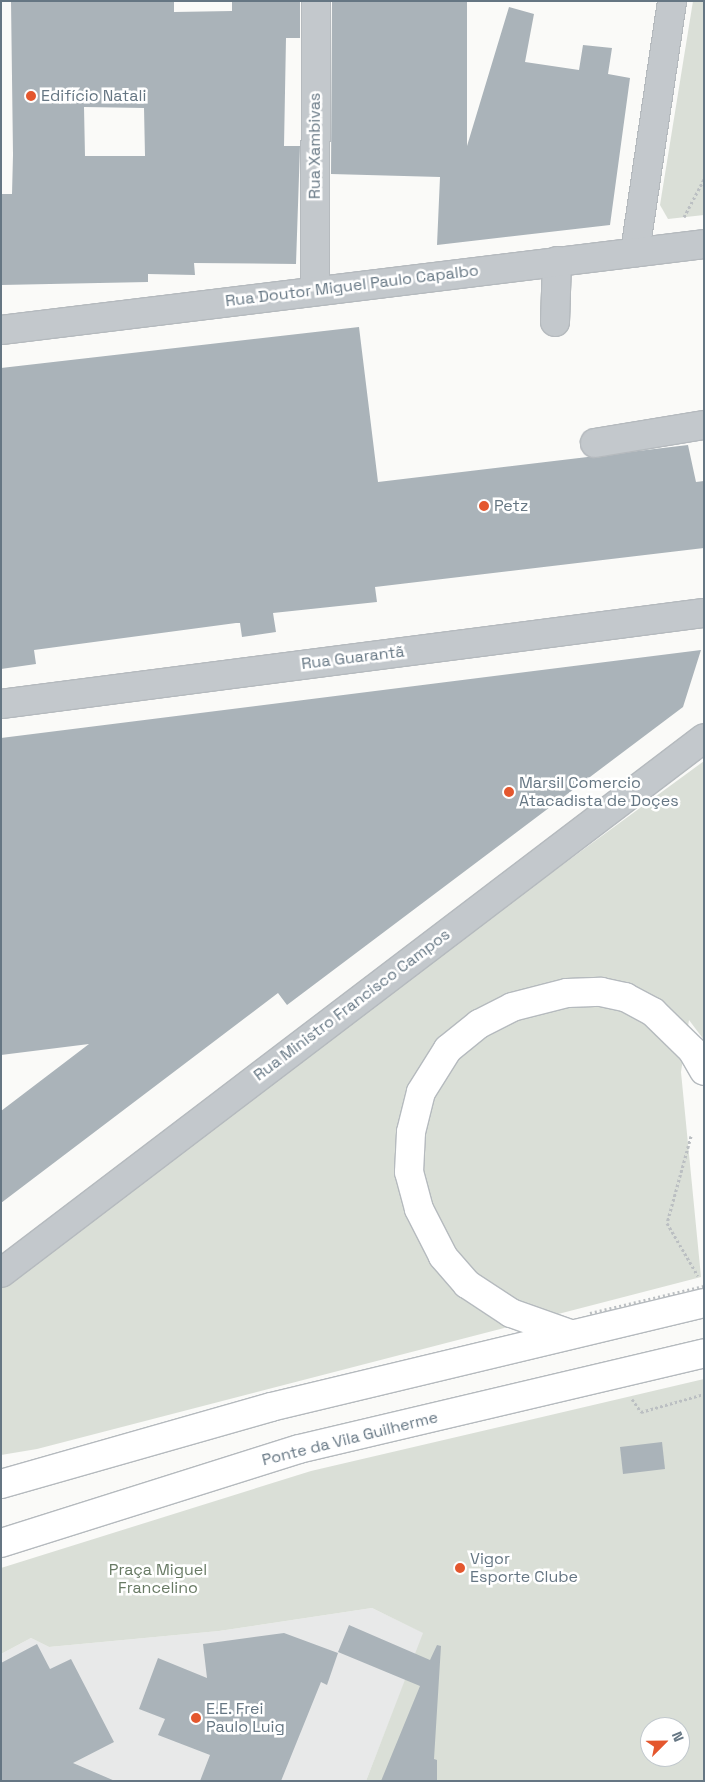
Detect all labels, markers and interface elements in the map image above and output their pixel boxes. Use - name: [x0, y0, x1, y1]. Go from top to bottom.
- place label: Edifício Natali: [41, 86, 146, 106]
- marker: Edifício Natali: [25, 90, 37, 102]
- street label: Rua Xambivas: [305, 93, 325, 199]
- street label: Rua Doutor Miguel Paulo Capalbo: [224, 261, 480, 311]
- place label: Petz: [494, 496, 528, 516]
- marker: Petz: [478, 500, 490, 512]
- street label: Rua Guarantã: [300, 642, 406, 674]
- place label: Marsil Comercio Atacadista de Doçes: [519, 773, 679, 811]
- marker: Marsil Comercio Atacadista de Doçes: [503, 786, 515, 798]
- street label: Rua Ministro Francisco Campos: [250, 925, 454, 1085]
- street label: Ponte da Vila Guilherme: [260, 1408, 440, 1470]
- place label: Vigor Esporte Clube: [470, 1549, 578, 1587]
- park label: Praça Miguel Francelino: [109, 1560, 207, 1598]
- marker: Vigor Esporte Clube: [454, 1562, 466, 1574]
- place label: E.E. Frei Paulo Luig: [206, 1699, 285, 1737]
- marker: E.E. Frei Paulo Luig: [190, 1712, 202, 1724]
- north arrow: [640, 1717, 690, 1767]
- text: N: [668, 1729, 688, 1744]

